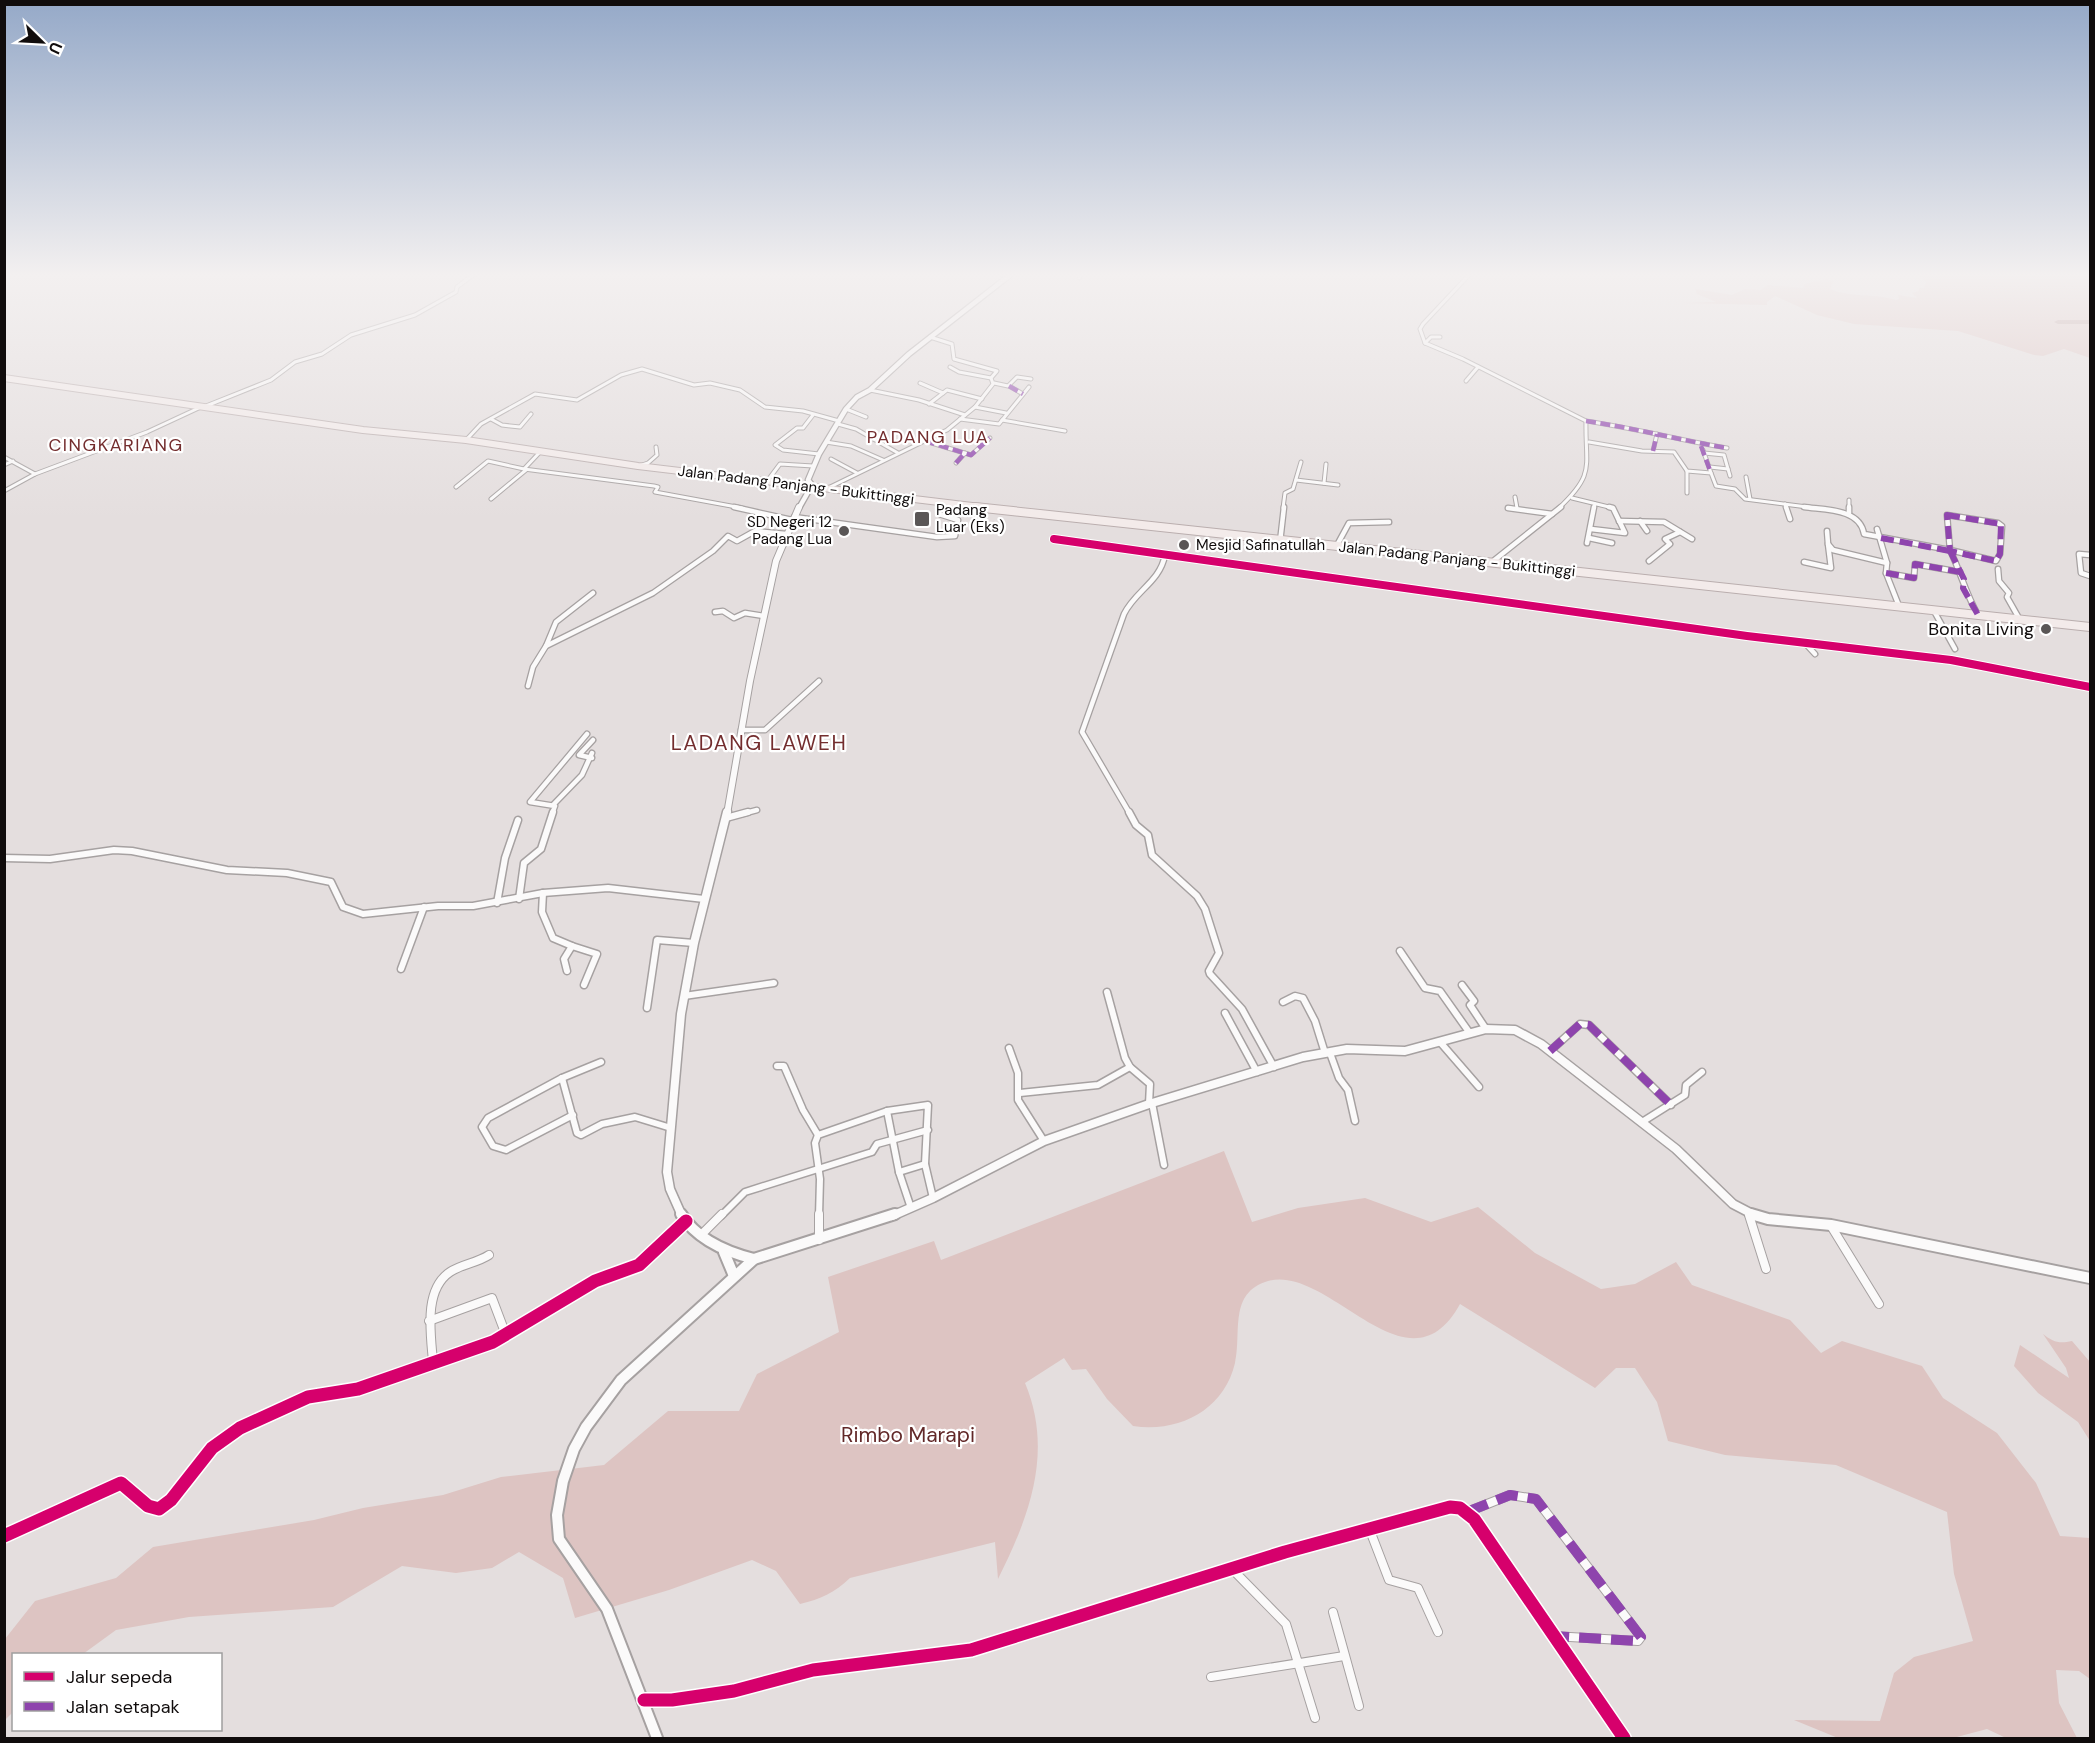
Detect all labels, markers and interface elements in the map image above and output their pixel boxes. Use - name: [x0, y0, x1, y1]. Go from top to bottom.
- north arrow: [12, 12, 72, 72]
- text: U: [43, 39, 67, 57]
- district label: PADANG LUA: [867, 425, 989, 449]
- district label: CINGKARIANG: [48, 433, 184, 457]
- street label: Jalan Padang Panjang - Bukittinggi: [677, 461, 915, 509]
- place label: Padang Luar (Eks): [936, 500, 1004, 537]
- marker: Padang Luar (Eks): [913, 510, 931, 528]
- place label: SD Negeri 12 Padang Lua: [747, 512, 832, 549]
- marker: SD Negeri 12 Padang Lua: [837, 524, 851, 538]
- place label: Mesjid Safinatullah: [1196, 535, 1325, 555]
- street label: Jalan Padang Panjang - Bukittinggi: [1338, 537, 1576, 581]
- marker: Mesjid Safinatullah: [1177, 538, 1191, 552]
- place label: Bonita Living: [1928, 617, 2034, 641]
- marker: Bonita Living: [2039, 622, 2053, 636]
- district label: LADANG LAWEH: [671, 729, 847, 757]
- park label: Rimbo Marapi: [841, 1421, 975, 1449]
- legend: [12, 1653, 222, 1731]
- text: Jalur sepeda: [66, 1665, 172, 1689]
- text: Jalan setapak: [66, 1695, 180, 1719]

